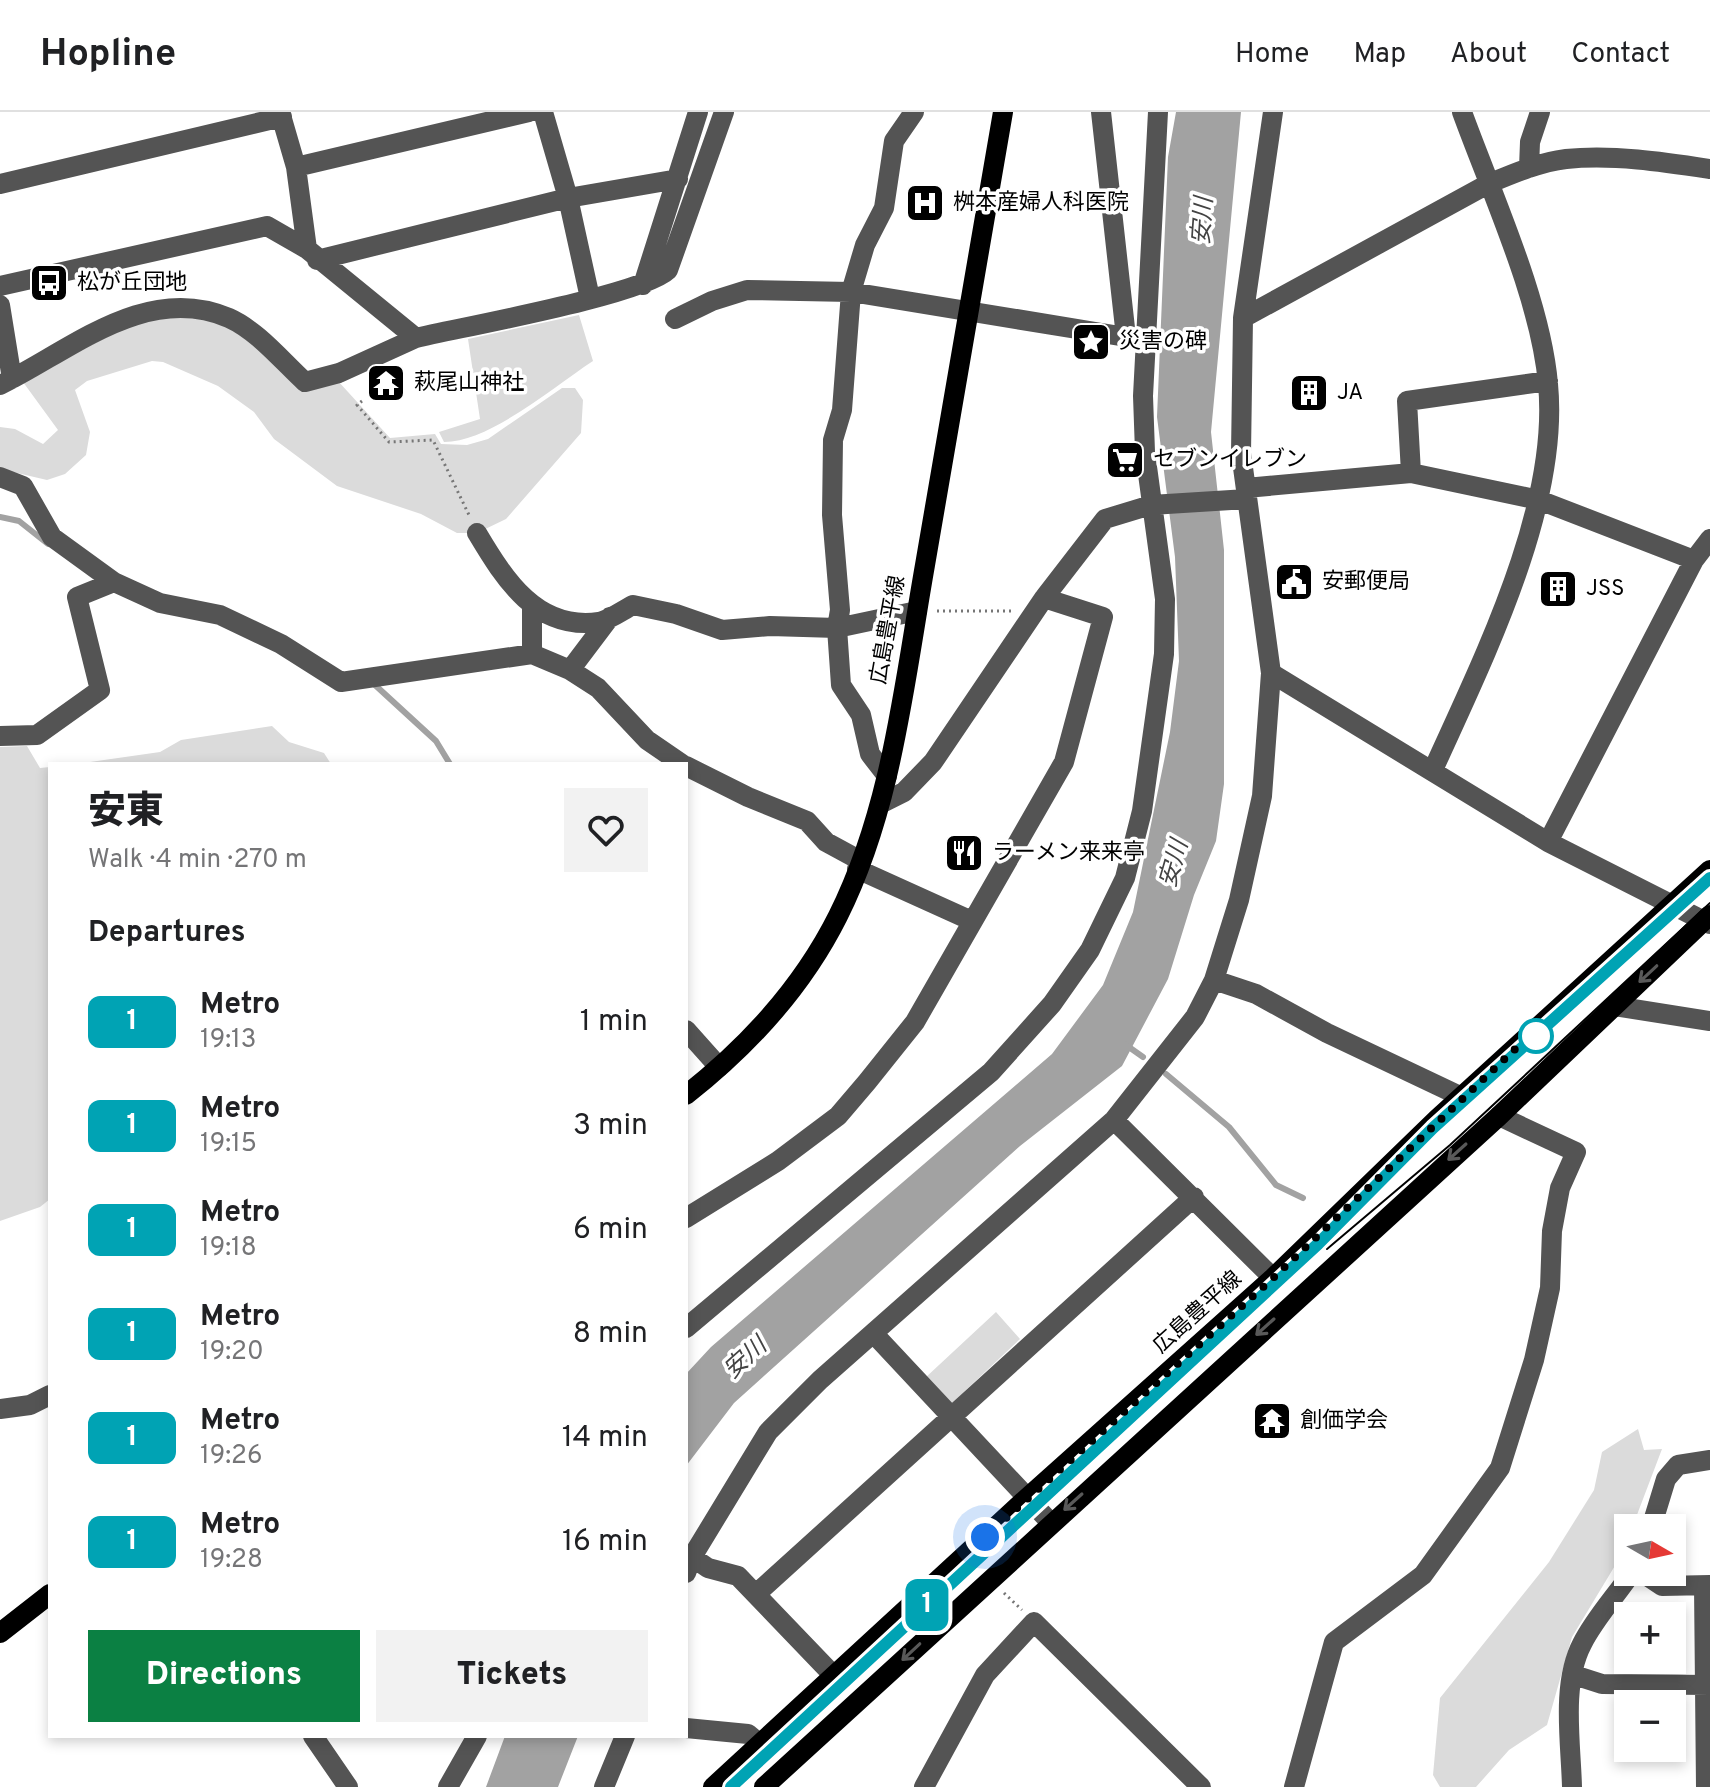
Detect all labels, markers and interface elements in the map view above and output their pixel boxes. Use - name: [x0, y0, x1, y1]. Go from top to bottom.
- text: Hopline: [40, 31, 176, 80]
- text: Home: [1235, 37, 1309, 73]
- text: Map: [1353, 37, 1406, 73]
- text: About: [1450, 37, 1527, 73]
- text: Contact: [1571, 37, 1670, 73]
- hospital icon: 桝本産婦人科医院: [904, 182, 946, 224]
- place label: 桝本産婦人科医院: [953, 190, 1129, 217]
- water label: 安川: [1187, 193, 1221, 246]
- bus stop icon: 松が丘団地: [28, 262, 70, 304]
- place label: 松が丘団地: [77, 270, 187, 297]
- place icon: 災害の碑: [1070, 321, 1112, 363]
- place label: 災害の碑: [1119, 329, 1207, 356]
- temple icon: 萩尾山神社: [365, 362, 407, 404]
- place label: 萩尾山神社: [414, 370, 524, 397]
- building icon: JA: [1288, 372, 1330, 414]
- place label: JA: [1337, 380, 1363, 407]
- supermarket icon: セブンイレブン: [1104, 439, 1146, 481]
- place label: セブンイレブン: [1153, 447, 1307, 474]
- public building icon: 安郵便局: [1273, 561, 1315, 603]
- building icon: JSS: [1537, 568, 1579, 610]
- place label: 安郵便局: [1322, 569, 1410, 596]
- street label: 広島豊平線: [866, 573, 912, 687]
- place label: JSS: [1586, 576, 1624, 603]
- button: heart: [564, 788, 648, 872]
- text: 安東: [88, 789, 164, 838]
- restaurant icon: ラーメン来来亭: [943, 832, 985, 874]
- water label: 安川: [1154, 834, 1197, 891]
- place label: ラーメン来来亭: [992, 840, 1145, 867]
- text: Walk · 4 min · 270 m: [88, 844, 307, 877]
- text: Departures: [88, 915, 246, 952]
- one-way arrow: [1638, 965, 1658, 983]
- text: Metro: [200, 987, 280, 1024]
- text: 1: [126, 1004, 138, 1040]
- text: 1 min: [580, 1004, 648, 1041]
- unlabelled marker: [1519, 1019, 1553, 1053]
- text: 19:13: [200, 1024, 256, 1057]
- text: Metro: [200, 1091, 280, 1128]
- text: 1: [126, 1108, 138, 1144]
- text: 3 min: [573, 1108, 648, 1145]
- text: 19:15: [200, 1128, 257, 1161]
- one-way arrow: [1448, 1142, 1468, 1160]
- text: Metro: [200, 1195, 280, 1232]
- text: 1: [126, 1212, 138, 1248]
- text: 6 min: [573, 1212, 648, 1249]
- text: 19:18: [200, 1232, 257, 1265]
- street label: 広島豊平線: [1148, 1266, 1248, 1360]
- text: Metro: [200, 1299, 280, 1336]
- text: 1: [126, 1316, 138, 1352]
- text: 8 min: [573, 1316, 648, 1353]
- one-way arrow: [1255, 1317, 1275, 1336]
- water label: 安川: [718, 1330, 776, 1386]
- text: 19:20: [200, 1336, 264, 1369]
- temple icon: 創価学会: [1251, 1400, 1293, 1442]
- text: Metro: [200, 1403, 280, 1440]
- place label: 創価学会: [1300, 1408, 1388, 1435]
- text: 1: [126, 1420, 138, 1456]
- text: 14 min: [562, 1420, 648, 1457]
- text: 19:26: [200, 1440, 263, 1473]
- one-way arrow: [1064, 1493, 1084, 1511]
- text: Metro: [200, 1507, 280, 1544]
- north arrow: [1614, 1514, 1686, 1586]
- map controls: [1614, 1514, 1686, 1762]
- your location: [965, 1517, 1005, 1557]
- text: 1: [126, 1524, 138, 1560]
- text: 16 min: [562, 1524, 648, 1561]
- text: 19:28: [200, 1544, 263, 1577]
- line badge: 1: [901, 1579, 953, 1631]
- text: 1: [921, 1587, 933, 1623]
- button: +: [1614, 1602, 1686, 1674]
- button: Directions: [88, 1630, 360, 1722]
- button: Tickets: [376, 1630, 648, 1722]
- one-way arrow: [901, 1642, 921, 1661]
- button: −: [1614, 1690, 1686, 1762]

